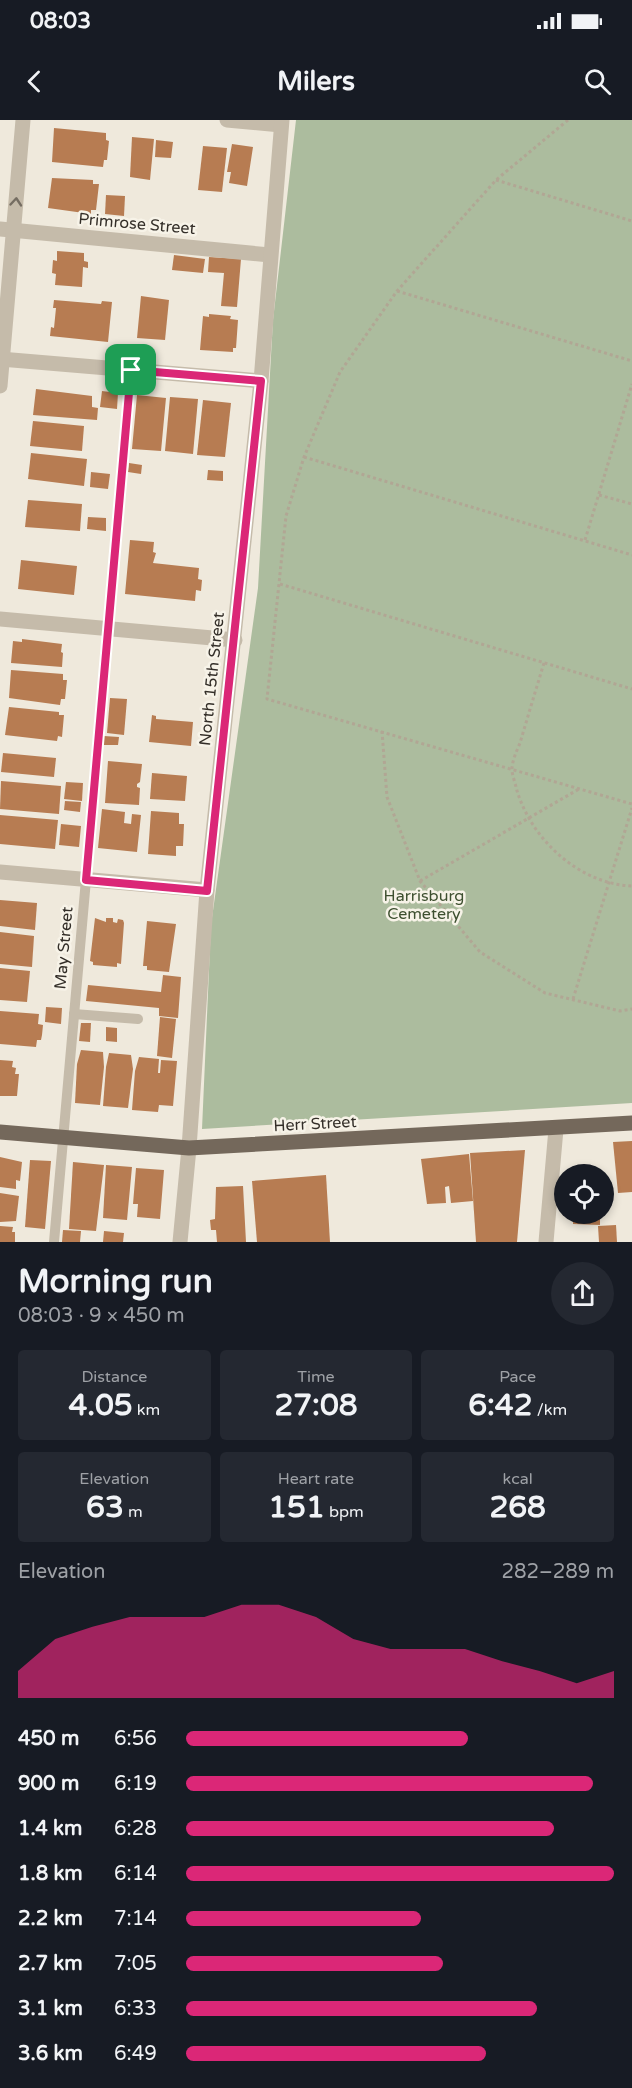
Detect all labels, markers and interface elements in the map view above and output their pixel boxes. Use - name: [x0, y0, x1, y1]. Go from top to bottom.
- text: 08:03: [30, 8, 91, 34]
- icon: back: [18, 65, 51, 98]
- text: Milers: [277, 65, 355, 98]
- icon: search: [581, 65, 614, 98]
- one-way arrow: [9, 197, 22, 207]
- street label: Primrose Street: [78, 209, 196, 239]
- pin: [105, 344, 156, 395]
- icon: arrive: [114, 353, 147, 386]
- street label: North 15th Street: [195, 611, 229, 747]
- park label: Harrisburg Cemetery: [384, 886, 464, 924]
- street label: May Street: [50, 906, 78, 990]
- street label: Herr Street: [273, 1112, 357, 1136]
- map controls: [554, 1164, 614, 1224]
- button: locate: [554, 1164, 614, 1224]
- text: Morning run: [18, 1262, 213, 1301]
- button: share: [551, 1262, 614, 1325]
- text: 08:03 · 9 × 450 m: [18, 1304, 185, 1328]
- text: Distance: [81, 1367, 147, 1387]
- text: Time: [297, 1367, 335, 1387]
- text: Pace: [499, 1367, 536, 1387]
- text: 4.05: [68, 1387, 133, 1424]
- text: 27:08: [274, 1387, 358, 1424]
- text: 6:42: [468, 1387, 533, 1424]
- text: km: [133, 1400, 160, 1420]
- text: /km: [533, 1400, 567, 1420]
- text: Elevation: [79, 1469, 149, 1489]
- text: Heart rate: [278, 1469, 354, 1489]
- text: kcal: [503, 1469, 533, 1489]
- text: 63: [86, 1489, 124, 1526]
- text: 151: [268, 1489, 325, 1526]
- text: 268: [489, 1489, 546, 1526]
- text: m: [124, 1502, 143, 1522]
- text: bpm: [325, 1502, 364, 1522]
- text: Elevation: [18, 1560, 105, 1584]
- text: 282–289 m: [501, 1560, 614, 1584]
- text: 450 m: [18, 1727, 79, 1751]
- text: 6:56: [114, 1727, 157, 1751]
- text: 900 m: [18, 1772, 79, 1796]
- text: 6:19: [114, 1772, 157, 1796]
- text: 1.4 km: [18, 1817, 82, 1841]
- text: 6:28: [114, 1817, 157, 1841]
- text: 1.8 km: [18, 1862, 83, 1886]
- text: 6:14: [114, 1862, 157, 1886]
- text: 2.2 km: [18, 1907, 83, 1931]
- text: 7:14: [114, 1907, 157, 1931]
- text: 2.7 km: [18, 1952, 83, 1976]
- text: 7:05: [114, 1952, 157, 1976]
- text: 3.1 km: [18, 1997, 83, 2021]
- text: 6:33: [114, 1997, 157, 2021]
- text: 3.6 km: [18, 2042, 83, 2066]
- text: 6:49: [114, 2042, 157, 2066]

